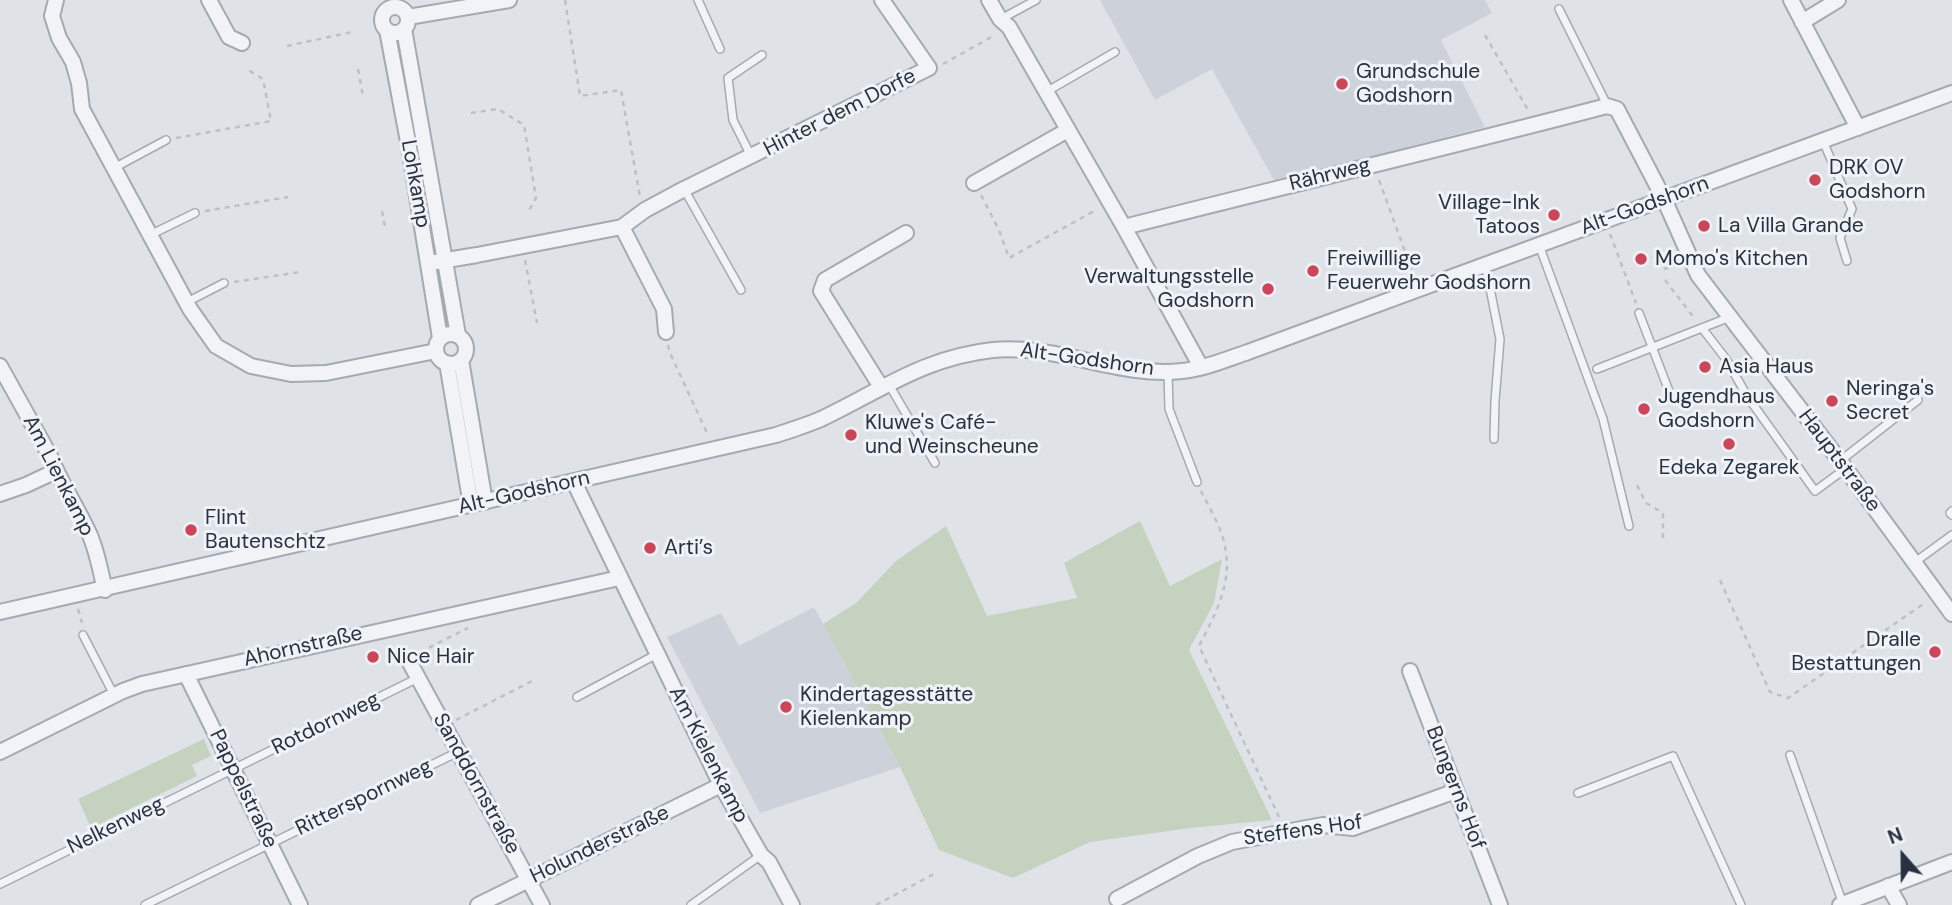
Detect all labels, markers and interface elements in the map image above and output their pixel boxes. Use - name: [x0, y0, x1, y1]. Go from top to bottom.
- place label: Grundschule Godshorn: [1356, 59, 1480, 109]
- street label: Hinter dem Dorfe: [760, 64, 920, 162]
- marker: Grundschule Godshorn: [1334, 76, 1350, 92]
- street label: Lohkamp: [395, 138, 435, 230]
- street label: Rährweg: [1287, 153, 1373, 197]
- place label: DRK OV Godshorn: [1829, 155, 1925, 205]
- street label: Alt-Godshorn: [1577, 171, 1713, 241]
- marker: DRK OV Godshorn: [1807, 172, 1823, 188]
- place label: Village-Ink Tatoos: [1438, 190, 1540, 240]
- marker: Village-Ink Tatoos: [1546, 207, 1562, 223]
- place label: La Villa Grande: [1718, 213, 1864, 239]
- marker: La Villa Grande: [1696, 218, 1712, 234]
- place label: Freiwillige Feuerwehr Godshorn: [1327, 246, 1531, 296]
- place label: Momo's Kitchen: [1655, 246, 1808, 272]
- marker: Momo's Kitchen: [1633, 251, 1649, 267]
- marker: Freiwillige Feuerwehr Godshorn: [1305, 263, 1321, 279]
- place label: Verwaltungsstelle Godshorn: [1084, 264, 1254, 314]
- marker: Verwaltungsstelle Godshorn: [1260, 281, 1276, 297]
- street label: Alt-Godshorn: [1019, 338, 1155, 382]
- place label: Asia Haus: [1719, 354, 1814, 380]
- marker: Asia Haus: [1697, 359, 1713, 375]
- place label: Neringa's Secret: [1846, 376, 1934, 426]
- place label: Jugendhaus Godshorn: [1658, 384, 1775, 434]
- marker: Neringa's Secret: [1824, 393, 1840, 409]
- marker: Jugendhaus Godshorn: [1636, 401, 1652, 417]
- street label: Hauptstraße: [1792, 405, 1886, 517]
- place label: Kluwe's Café- und Weinscheune: [865, 410, 1039, 460]
- street label: Am Lienkamp: [17, 411, 99, 541]
- marker: Kluwe's Café- und Weinscheune: [843, 427, 859, 443]
- marker: Edeka Zegarek: [1721, 436, 1737, 452]
- place label: Edeka Zegarek: [1659, 455, 1799, 481]
- street label: Alt-Godshorn: [456, 466, 592, 520]
- place label: Flint Bautenschtz: [205, 505, 326, 555]
- marker: Flint Bautenschtz: [183, 522, 199, 538]
- place label: Arti’s: [664, 535, 713, 561]
- marker: Arti’s: [642, 540, 658, 556]
- street label: Ahornstraße: [241, 621, 365, 673]
- place label: Dralle Bestattungen: [1791, 627, 1921, 677]
- place label: Nice Hair: [387, 644, 475, 670]
- marker: Dralle Bestattungen: [1927, 644, 1943, 660]
- marker: Nice Hair: [365, 649, 381, 665]
- street label: Am Kielenkamp: [663, 682, 753, 828]
- place label: Kindertagesstätte Kielenkamp: [800, 682, 973, 732]
- street label: Rotdornweg: [268, 687, 384, 761]
- marker: Kindertagesstätte Kielenkamp: [778, 699, 794, 715]
- street label: Sanddornstraße: [427, 709, 525, 859]
- street label: Bungerns Hof: [1420, 723, 1490, 853]
- street label: Pappelstraße: [203, 725, 283, 853]
- street label: Ritterspornweg: [292, 754, 436, 842]
- street label: Nelkenweg: [64, 792, 168, 860]
- street label: Holunderstraße: [526, 800, 674, 890]
- street label: Steffens Hof: [1242, 810, 1364, 852]
- north arrow: [1868, 821, 1938, 891]
- text: N: [1884, 822, 1906, 850]

